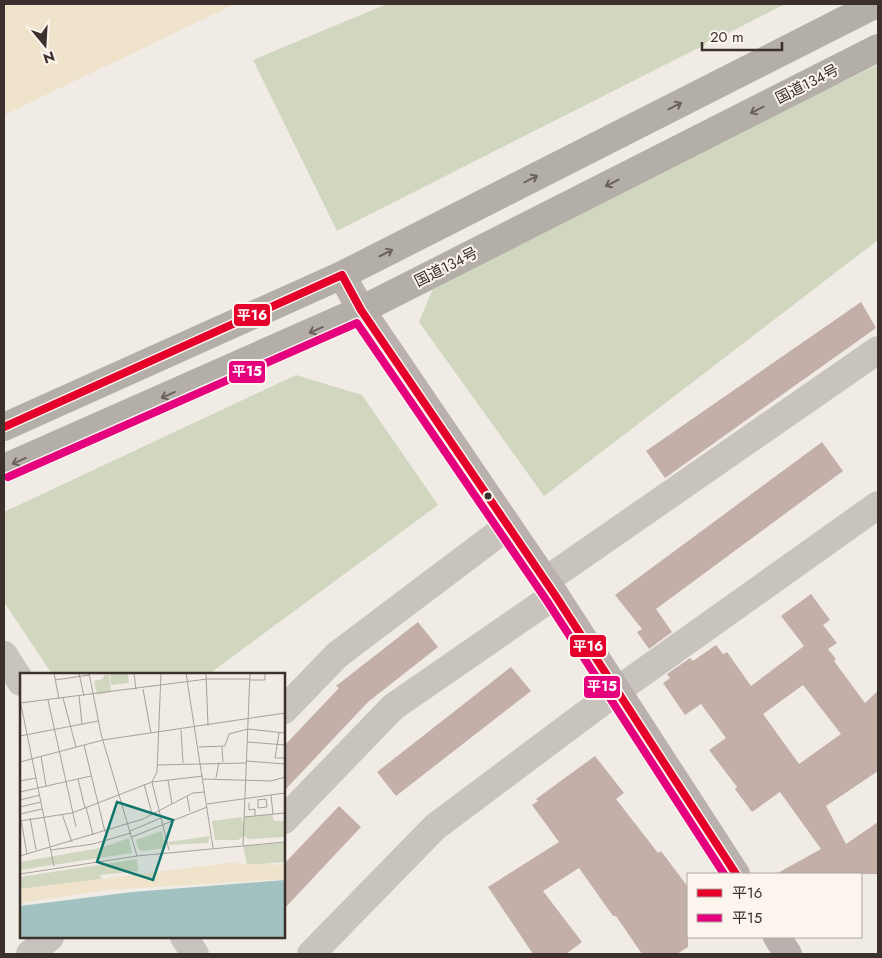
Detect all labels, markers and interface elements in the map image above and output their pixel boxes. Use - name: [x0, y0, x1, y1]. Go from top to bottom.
- north arrow: [20, 20, 70, 70]
- scale bar: [702, 20, 782, 52]
- text: 20 m: [710, 26, 744, 48]
- text: N: [41, 46, 57, 69]
- street label: 国道134号: [771, 59, 843, 109]
- one-way arrow: [668, 101, 683, 111]
- one-way arrow: [750, 106, 765, 115]
- one-way arrow: [523, 174, 538, 184]
- one-way arrow: [605, 179, 620, 188]
- street label: 国道134号: [410, 242, 482, 292]
- one-way arrow: [378, 248, 393, 257]
- line badge: 平16: [233, 303, 271, 327]
- text: 平16: [237, 305, 267, 325]
- one-way arrow: [309, 325, 324, 335]
- line badge: 平15: [228, 360, 266, 384]
- text: 平15: [232, 361, 262, 381]
- one-way arrow: [161, 391, 176, 401]
- one-way arrow: [12, 456, 27, 466]
- unlabelled marker: [483, 491, 493, 501]
- line badge: 平16: [569, 634, 607, 658]
- text: 平16: [573, 636, 603, 656]
- inset map: [20, 673, 285, 938]
- line badge: 平15: [583, 675, 621, 699]
- text: 平15: [587, 676, 617, 696]
- legend: [687, 873, 862, 938]
- text: 平16: [732, 882, 762, 904]
- text: 平15: [732, 907, 762, 929]

